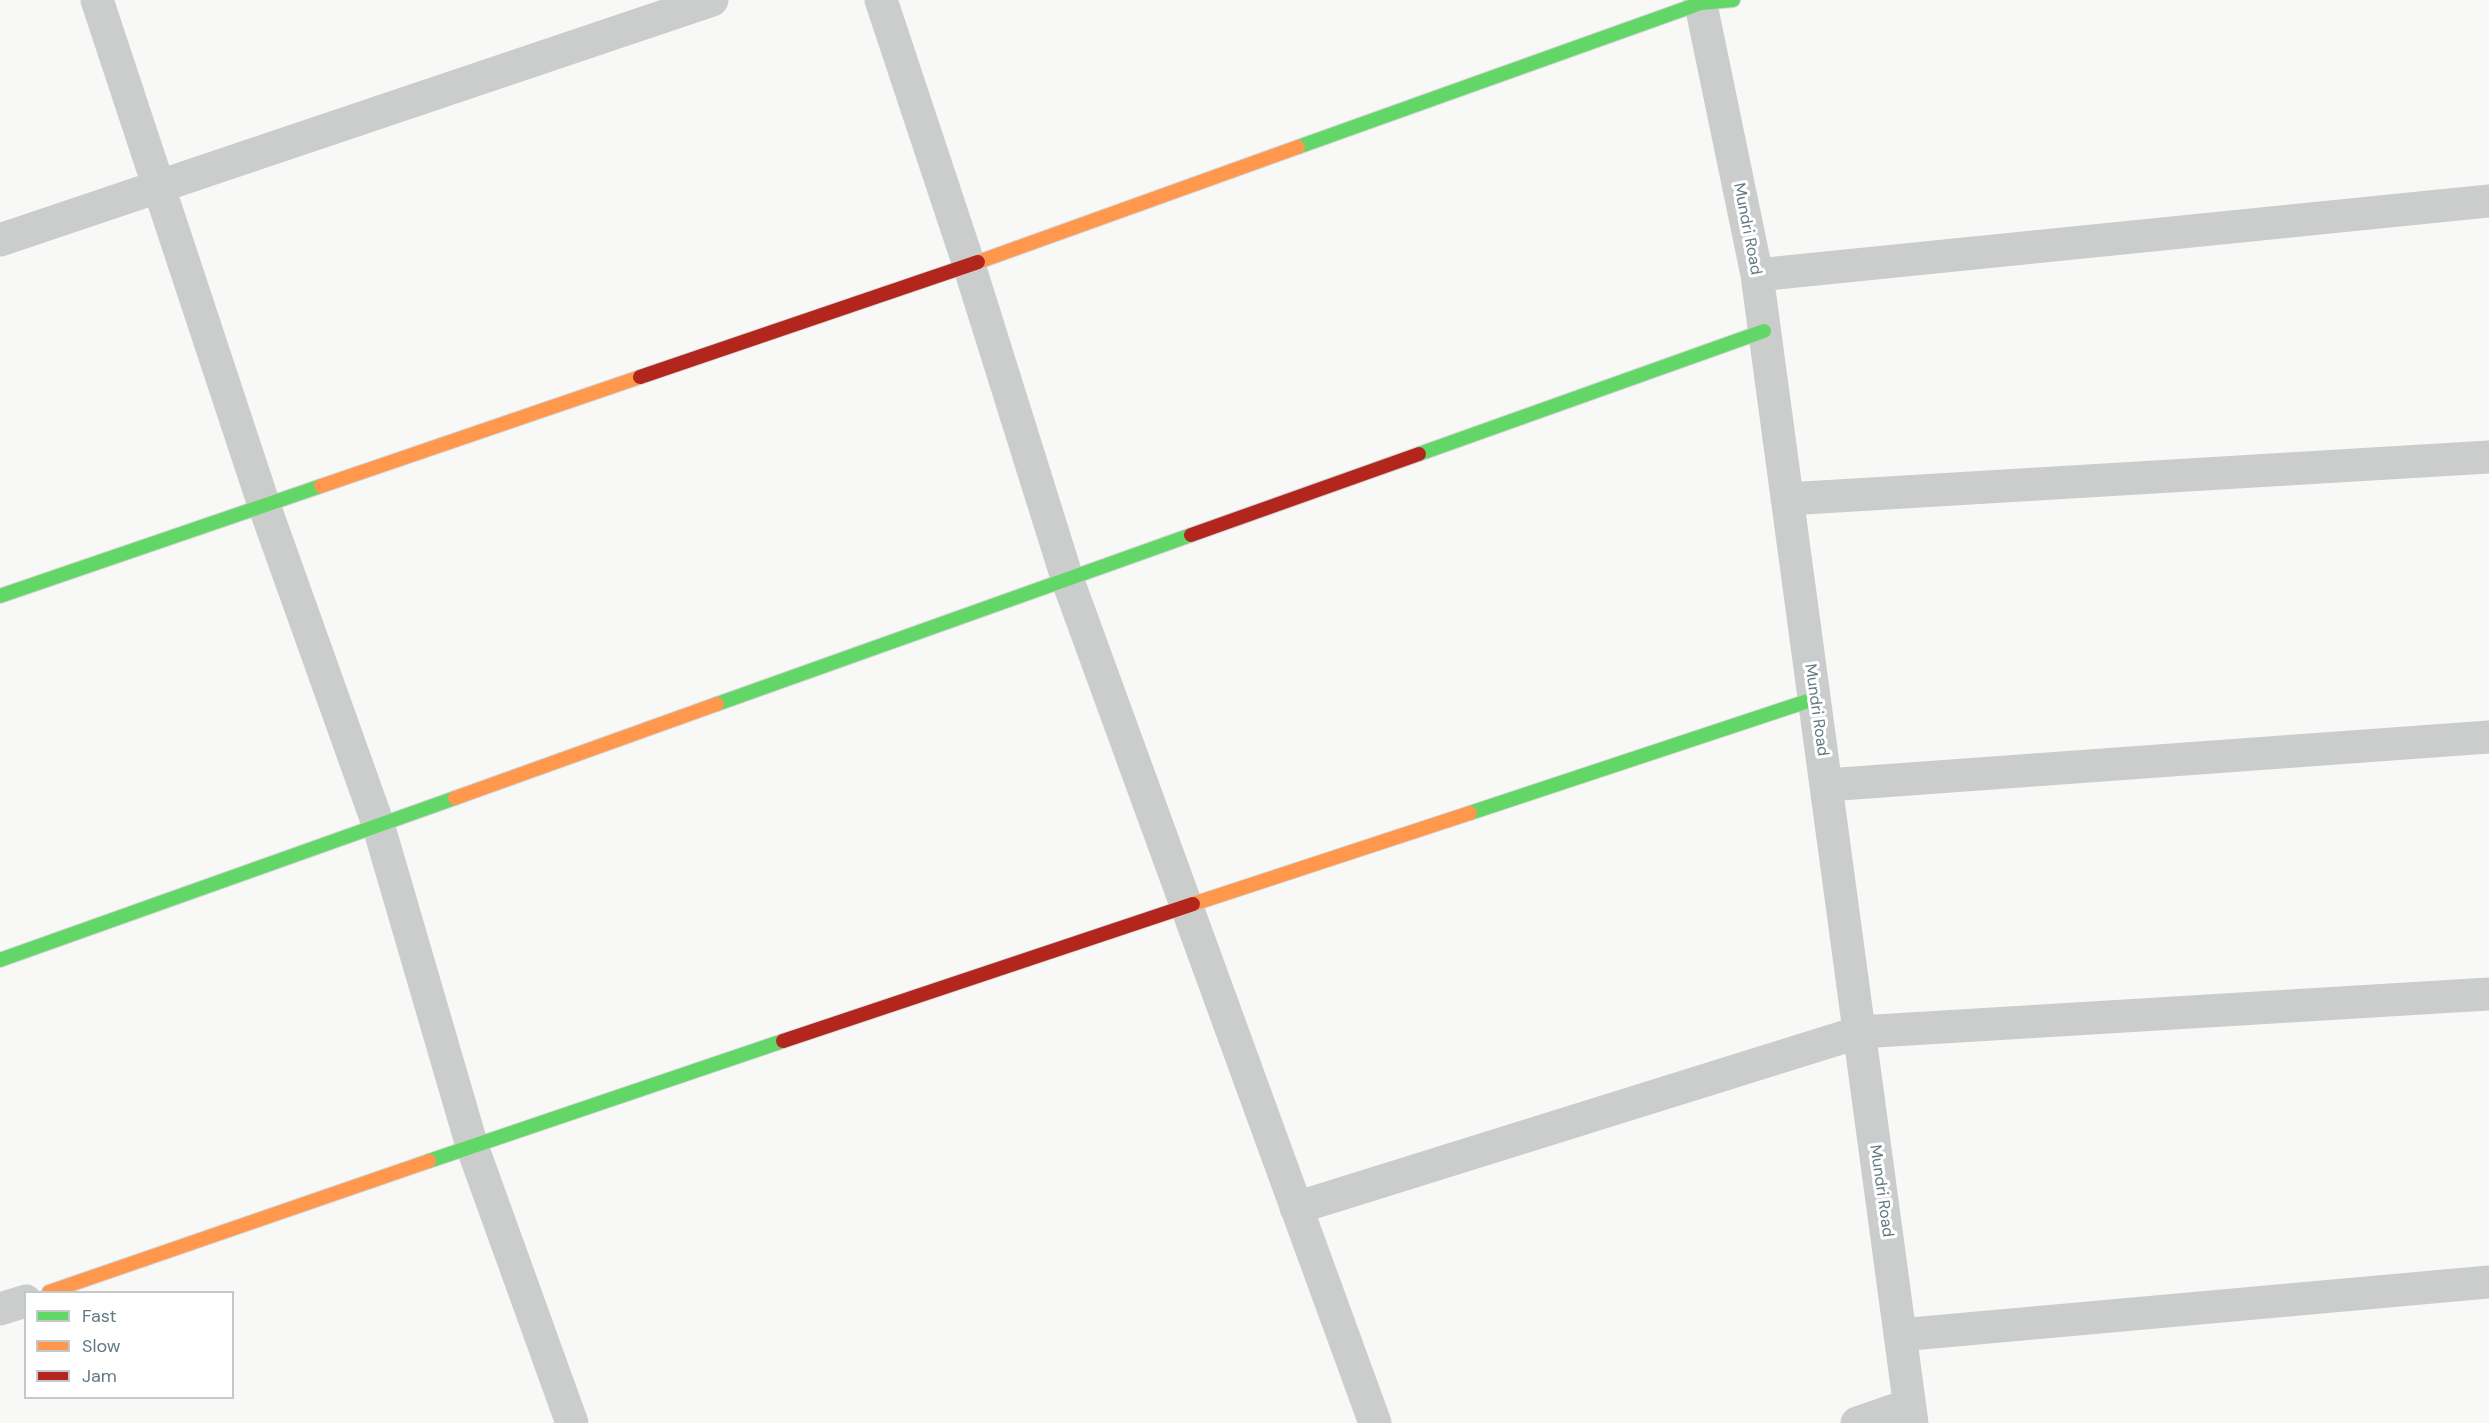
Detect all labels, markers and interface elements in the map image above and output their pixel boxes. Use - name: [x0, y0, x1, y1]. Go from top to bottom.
- street label: Mundri Road: [1729, 181, 1765, 277]
- street label: Mundri Road: [1800, 663, 1832, 757]
- street label: Mundri Road: [1865, 1144, 1897, 1238]
- legend: [24, 1291, 234, 1399]
- text: Fast: [82, 1304, 117, 1328]
- text: Slow: [82, 1334, 121, 1358]
- text: Jam: [82, 1364, 117, 1388]

